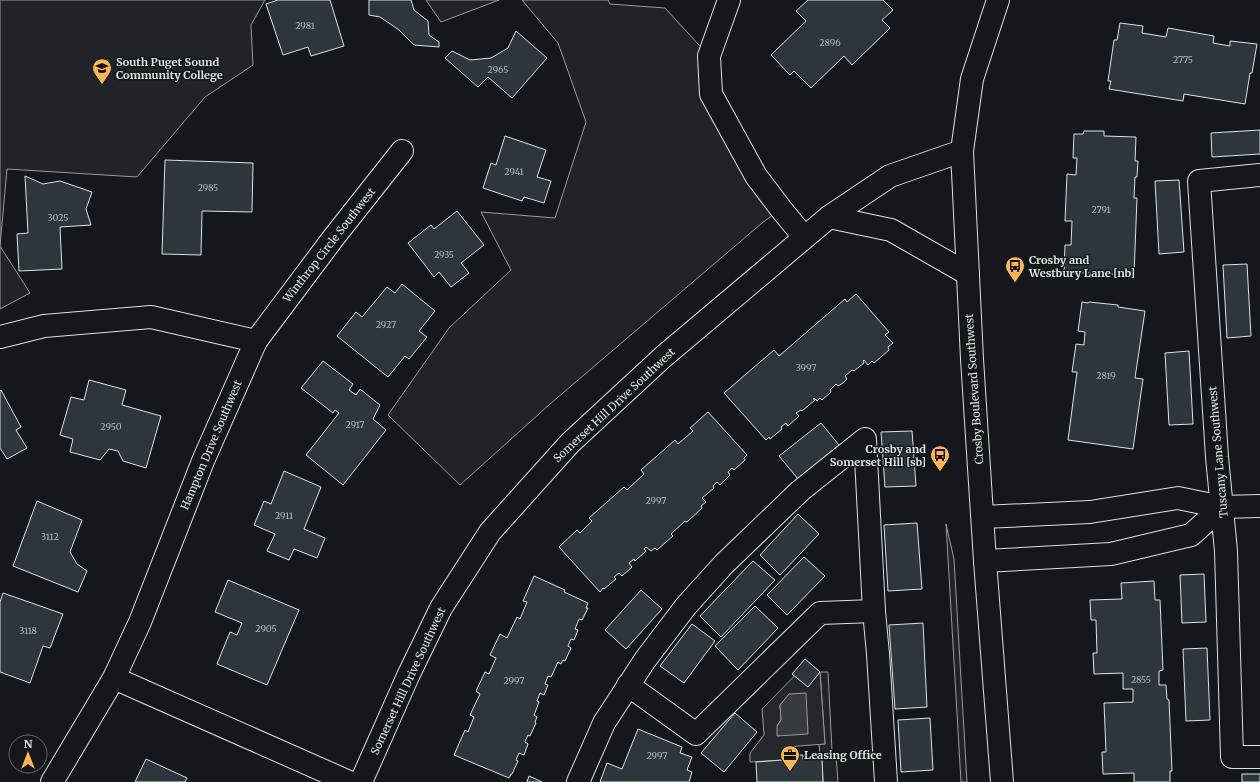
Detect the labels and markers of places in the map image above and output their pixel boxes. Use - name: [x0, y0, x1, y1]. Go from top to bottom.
- place label: South Puget Sound Community College: [116, 55, 223, 82]
- school or university icon: South Puget Sound Community College: [91, 57, 113, 85]
- place label: Crosby and Westbury Lane [nb]: [1028, 253, 1135, 280]
- bus stop icon: Crosby and Westbury Lane [nb]: [1004, 255, 1026, 283]
- place label: Crosby and Somerset Hill [sb]: [830, 442, 926, 469]
- bus stop icon: Crosby and Somerset Hill [sb]: [929, 444, 951, 472]
- office icon: Leasing Office: [779, 744, 801, 772]
- place label: Leasing Office: [804, 748, 882, 762]

